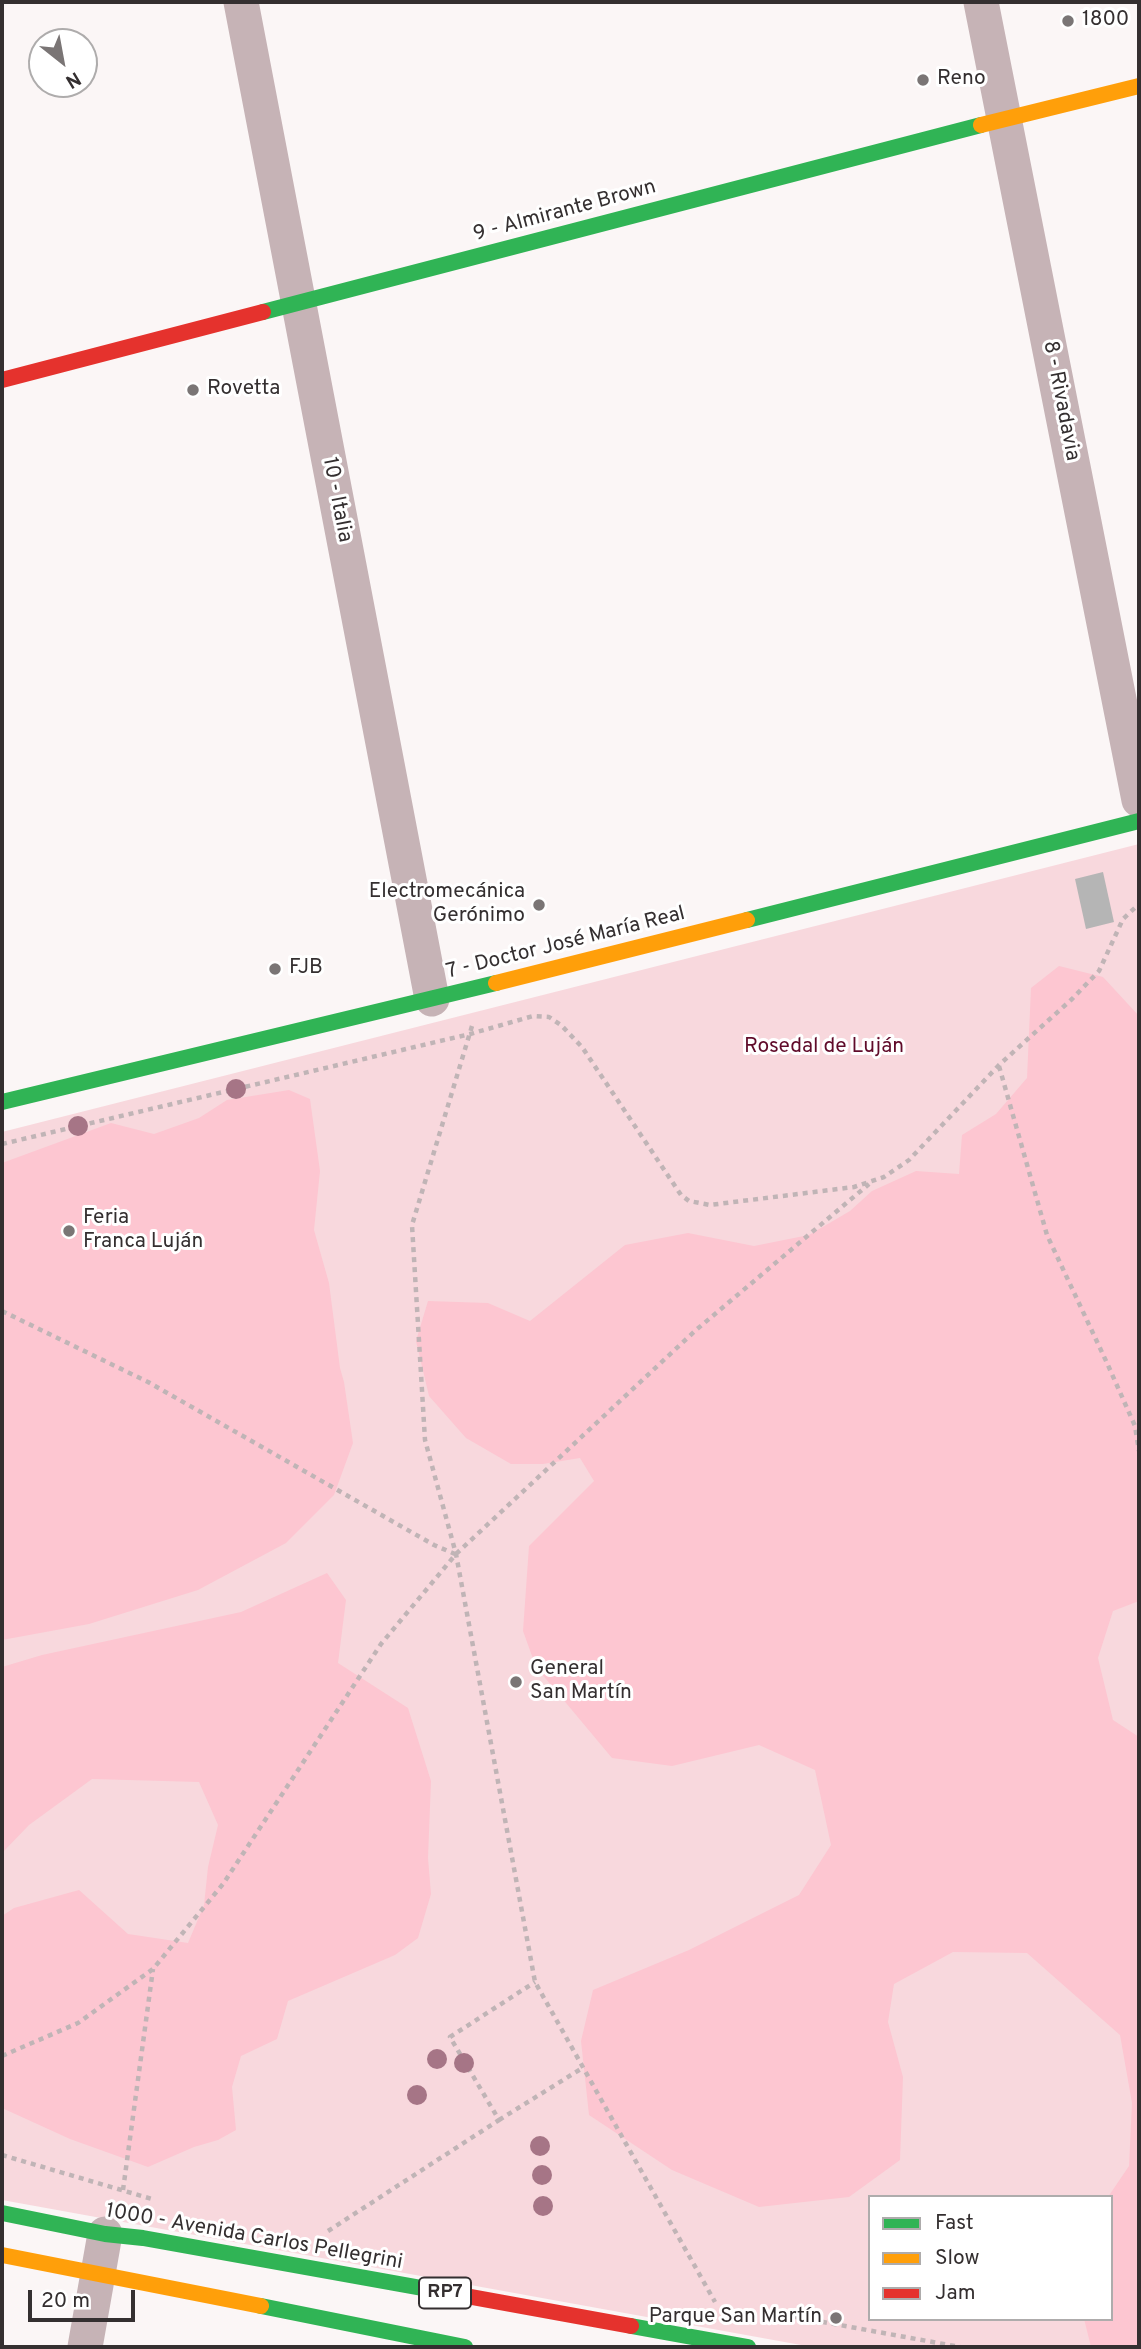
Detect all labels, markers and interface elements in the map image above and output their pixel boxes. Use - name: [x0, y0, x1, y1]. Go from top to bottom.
- place label: 1800: [1082, 8, 1129, 34]
- marker: 1800: [1060, 13, 1076, 29]
- north arrow: [28, 28, 98, 98]
- text: N: [61, 65, 85, 93]
- place label: Reno: [937, 67, 986, 93]
- marker: Reno: [915, 72, 931, 88]
- street label: 9 - Almirante Brown: [471, 176, 659, 248]
- street label: 8 - Rivadavia: [1036, 339, 1084, 463]
- place label: Rovetta: [207, 377, 280, 403]
- marker: Rovetta: [185, 382, 201, 398]
- street label: 10 - Italia: [315, 455, 357, 545]
- place label: Electromecánica Gerónimo: [369, 880, 525, 930]
- marker: Electromecánica Gerónimo: [531, 897, 547, 913]
- street label: 7 - Doctor José María Real: [444, 902, 688, 986]
- place label: FJB: [289, 956, 323, 982]
- marker: FJB: [267, 961, 283, 977]
- park label: Rosedal de Luján: [744, 1035, 904, 1061]
- place label: Feria Franca Luján: [83, 1206, 203, 1256]
- marker: Feria Franca Luján: [61, 1223, 77, 1239]
- place label: General San Martín: [530, 1657, 632, 1707]
- marker: General San Martín: [508, 1674, 524, 1690]
- legend: [868, 2195, 1113, 2321]
- street label: 1000 - Avenida Carlos Pellegrini: [104, 2199, 404, 2277]
- text: Fast: [935, 2210, 974, 2237]
- text: Slow: [935, 2245, 980, 2272]
- scale bar: [32, 2276, 138, 2320]
- road number: RP7: [419, 2278, 471, 2308]
- text: Jam: [935, 2280, 976, 2307]
- text: 20 m: [41, 2288, 90, 2315]
- place label: Parque San Martín: [649, 2305, 822, 2331]
- marker: Parque San Martín: [828, 2310, 844, 2326]

